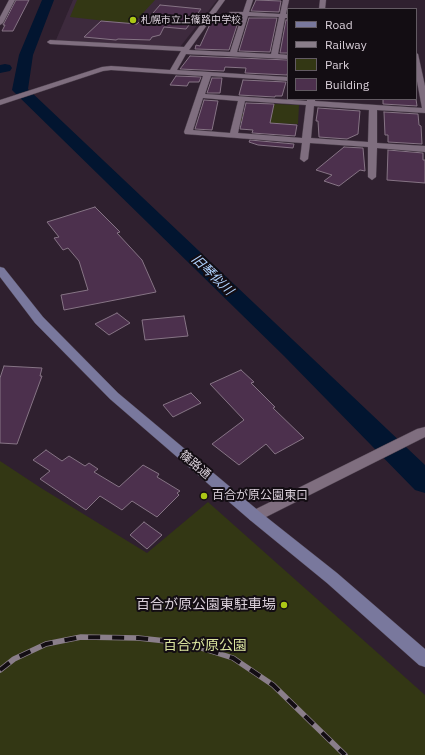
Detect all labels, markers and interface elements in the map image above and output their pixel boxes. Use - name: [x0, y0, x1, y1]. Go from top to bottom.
- legend: [287, 8, 417, 100]
- place label: 札幌市立上篠路中学校: [141, 14, 241, 26]
- marker: 札幌市立上篠路中学校: [128, 15, 138, 25]
- text: Road: [325, 17, 353, 32]
- text: Railway: [325, 37, 367, 52]
- text: Park: [325, 57, 349, 72]
- text: Building: [325, 77, 369, 92]
- water label: 旧琴似川: [188, 251, 236, 299]
- street label: 篠路通: [177, 448, 213, 482]
- place label: 百合が原公園東口: [212, 489, 308, 503]
- marker: 百合が原公園東口: [199, 491, 209, 501]
- place label: 百合が原公園東駐車場: [136, 597, 276, 613]
- marker: 百合が原公園東駐車場: [279, 600, 289, 610]
- park label: 百合が原公園: [163, 638, 247, 654]

